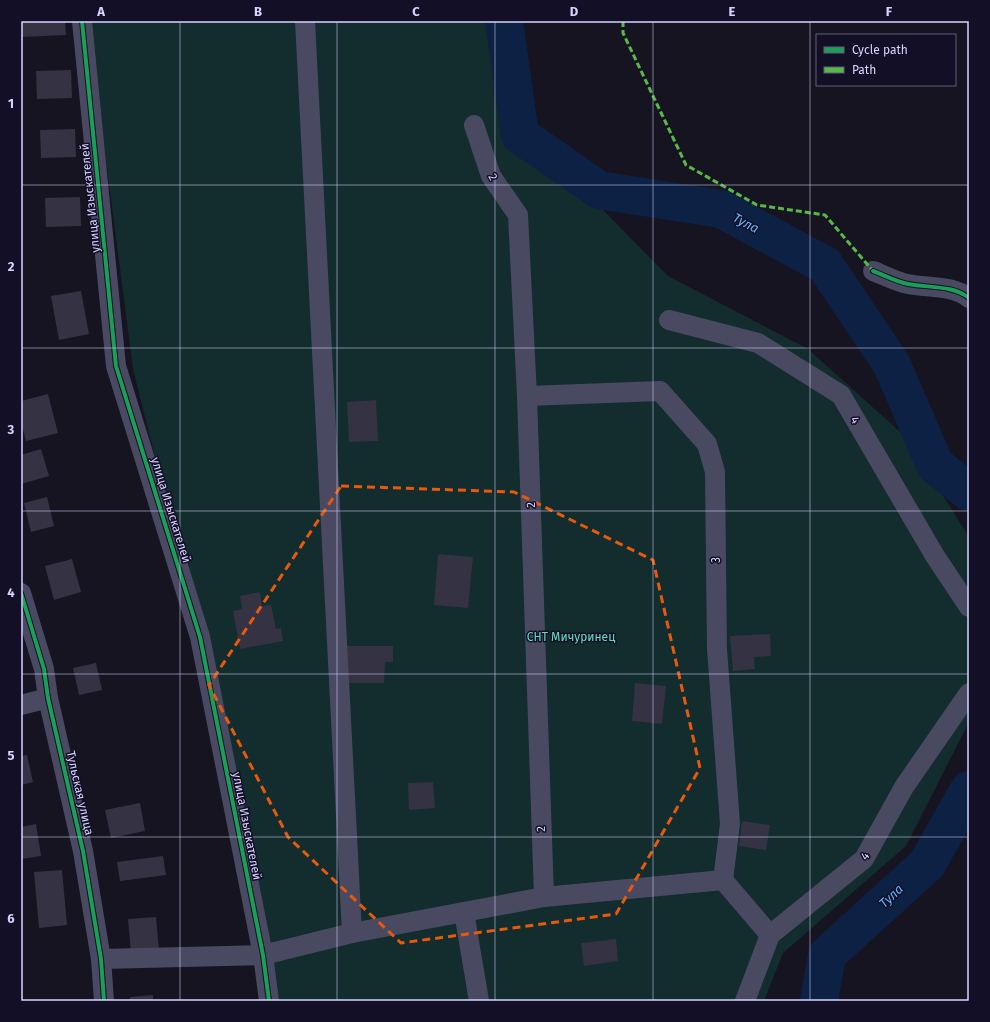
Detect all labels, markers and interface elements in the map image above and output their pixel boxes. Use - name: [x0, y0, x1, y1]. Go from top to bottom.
- text: A: [96, 4, 105, 19]
- text: B: [254, 4, 262, 19]
- text: C: [412, 4, 420, 19]
- text: D: [570, 4, 579, 19]
- text: E: [729, 4, 736, 19]
- text: F: [886, 4, 893, 19]
- legend: [816, 34, 956, 86]
- text: Cycle path: [852, 43, 908, 57]
- text: Path: [852, 63, 876, 77]
- text: 1: [8, 96, 14, 111]
- street label: улица Изыскателей: [77, 143, 103, 253]
- street label: 2: [485, 171, 501, 183]
- water label: Тула: [731, 210, 761, 236]
- text: 2: [8, 259, 15, 274]
- street label: 4: [847, 414, 863, 427]
- text: 3: [7, 422, 15, 437]
- street label: улица Изыскателей: [148, 455, 194, 565]
- street label: 2: [524, 502, 538, 508]
- street label: 3: [709, 557, 723, 563]
- text: 4: [7, 585, 15, 600]
- park label: СНТ Мичуринец: [527, 630, 615, 644]
- text: 5: [8, 748, 15, 763]
- street label: Тульская улица: [63, 749, 97, 837]
- street label: улица Изыскателей: [230, 771, 264, 881]
- street label: 2: [534, 826, 548, 832]
- street label: 4: [857, 849, 873, 863]
- water label: Тула: [876, 881, 906, 911]
- text: 6: [7, 911, 15, 926]

